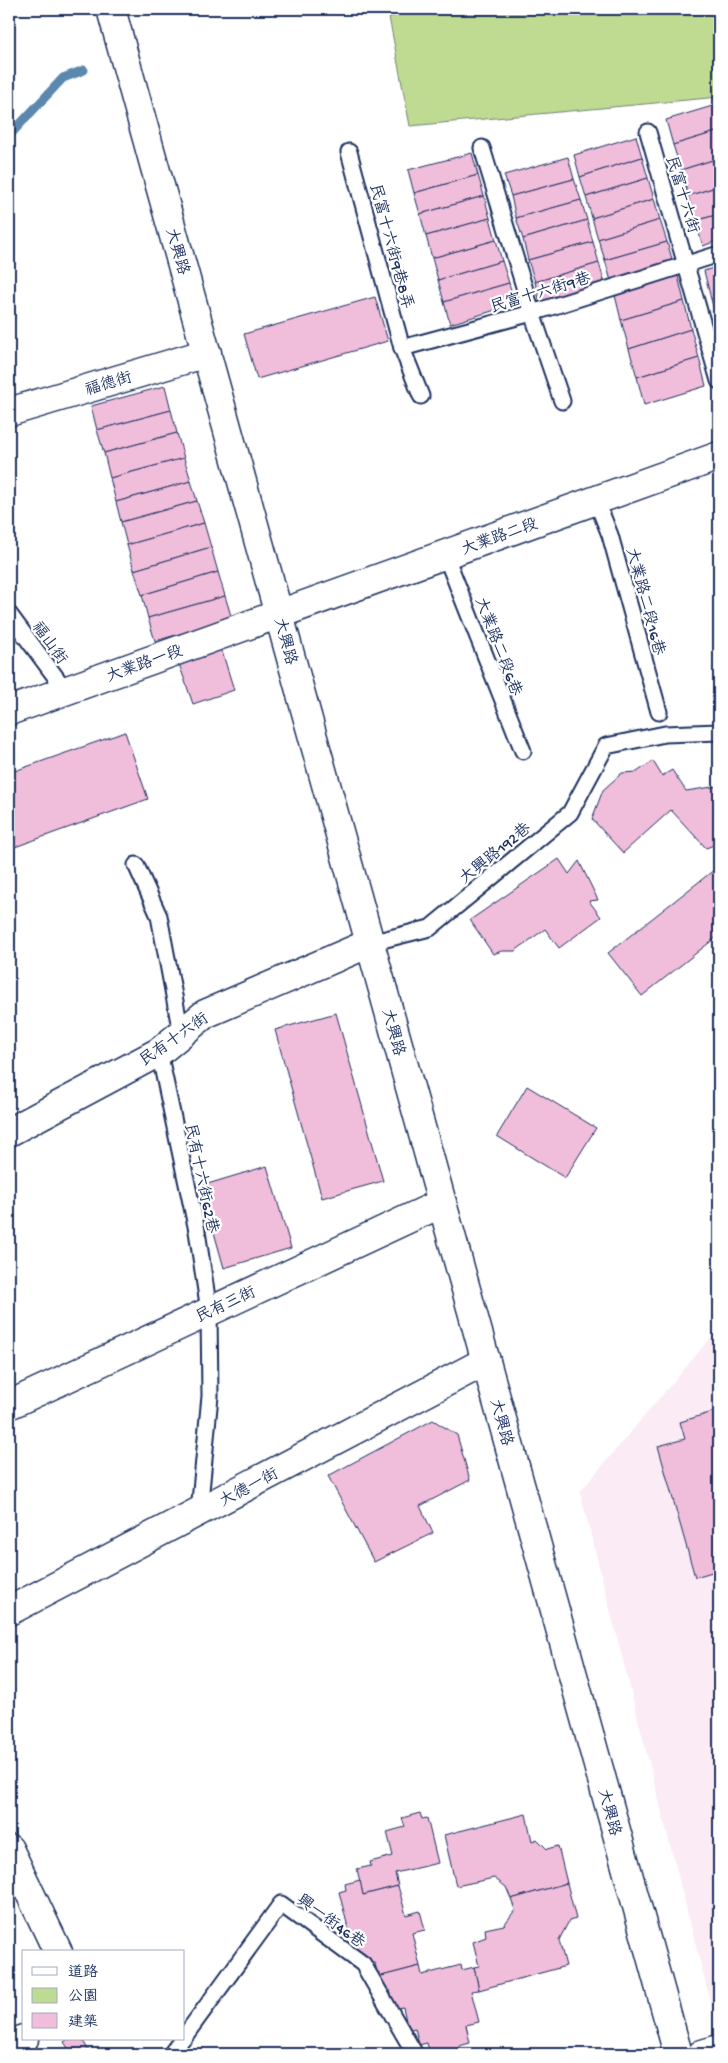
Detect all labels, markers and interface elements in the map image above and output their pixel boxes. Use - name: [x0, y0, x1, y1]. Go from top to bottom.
- street label: 民富十六街: [660, 154, 702, 236]
- street label: 民富十六街9巷8弄: [364, 182, 417, 312]
- street label: 大興路: [160, 226, 193, 278]
- street label: 民富十六街9巷: [488, 268, 594, 319]
- street label: 福德街: [83, 368, 135, 401]
- street label: 大業路二段: [459, 514, 541, 561]
- street label: 大業路二段16巷: [620, 546, 669, 658]
- street label: 大業路二段6巷: [469, 595, 526, 699]
- street label: 大興路: [268, 616, 301, 668]
- street label: 福山街: [26, 618, 71, 669]
- street label: 大業路一段: [104, 641, 186, 688]
- street label: 大興路192巷: [455, 819, 536, 889]
- street label: 大興路: [376, 1007, 409, 1059]
- street label: 民有十六街: [136, 1008, 213, 1072]
- street label: 民有十六街62巷: [179, 1122, 222, 1235]
- street label: 民有三街: [193, 1282, 260, 1328]
- street label: 大興路: [484, 1397, 517, 1449]
- street label: 大德一街: [216, 1465, 282, 1513]
- street label: 大興路: [592, 1787, 625, 1839]
- street label: 興一街46巷: [292, 1890, 369, 1954]
- legend: [22, 1950, 185, 2040]
- text: 道路: [68, 1964, 98, 1982]
- text: 公園: [68, 1988, 98, 2006]
- text: 建築: [68, 2014, 98, 2032]

